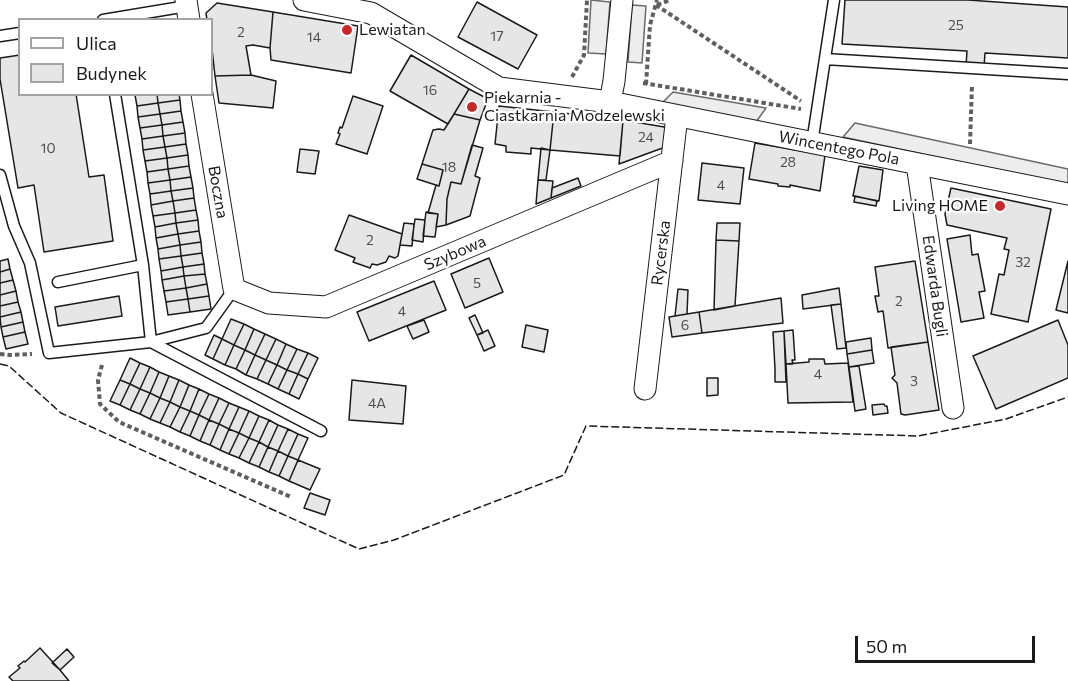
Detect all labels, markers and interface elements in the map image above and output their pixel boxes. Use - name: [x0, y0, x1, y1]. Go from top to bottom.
- house number: 25: [948, 17, 964, 33]
- legend: [18, 18, 213, 96]
- place label: Lewiatan: [359, 20, 426, 40]
- marker: Lewiatan: [340, 23, 354, 37]
- house number: 2: [237, 24, 245, 40]
- house number: 17: [490, 28, 504, 44]
- house number: 14: [307, 29, 321, 45]
- text: Ulica: [76, 32, 117, 54]
- text: Budynek: [76, 62, 147, 84]
- house number: 16: [423, 82, 437, 98]
- place label: Piekarnia - Ciastkarnia Modzelewski: [484, 88, 665, 126]
- marker: Piekarnia - Ciastkarnia Modzelewski: [465, 100, 479, 114]
- street label: Wincentego Pola: [777, 127, 901, 169]
- house number: 24: [638, 129, 654, 145]
- house number: 10: [40, 140, 56, 156]
- house number: 28: [780, 154, 796, 170]
- house number: 18: [442, 159, 456, 175]
- street label: Boczna: [204, 164, 232, 220]
- house number: 4: [717, 177, 725, 193]
- place label: Living HOME: [892, 196, 988, 216]
- marker: Living HOME: [993, 199, 1007, 213]
- street label: Rycerska: [647, 219, 675, 287]
- street label: Szybowa: [421, 231, 489, 275]
- house number: 2: [366, 232, 374, 248]
- street label: Edwarda Bugli: [918, 234, 952, 338]
- house number: 32: [1015, 254, 1031, 270]
- house number: 5: [473, 275, 481, 291]
- house number: 2: [895, 293, 903, 309]
- house number: 4: [398, 303, 406, 319]
- house number: 6: [681, 317, 689, 333]
- house number: 4: [814, 366, 822, 382]
- house number: 3: [910, 373, 918, 389]
- house number: 4A: [368, 395, 386, 411]
- scale bar: [858, 624, 1038, 662]
- text: 50 m: [866, 635, 907, 657]

